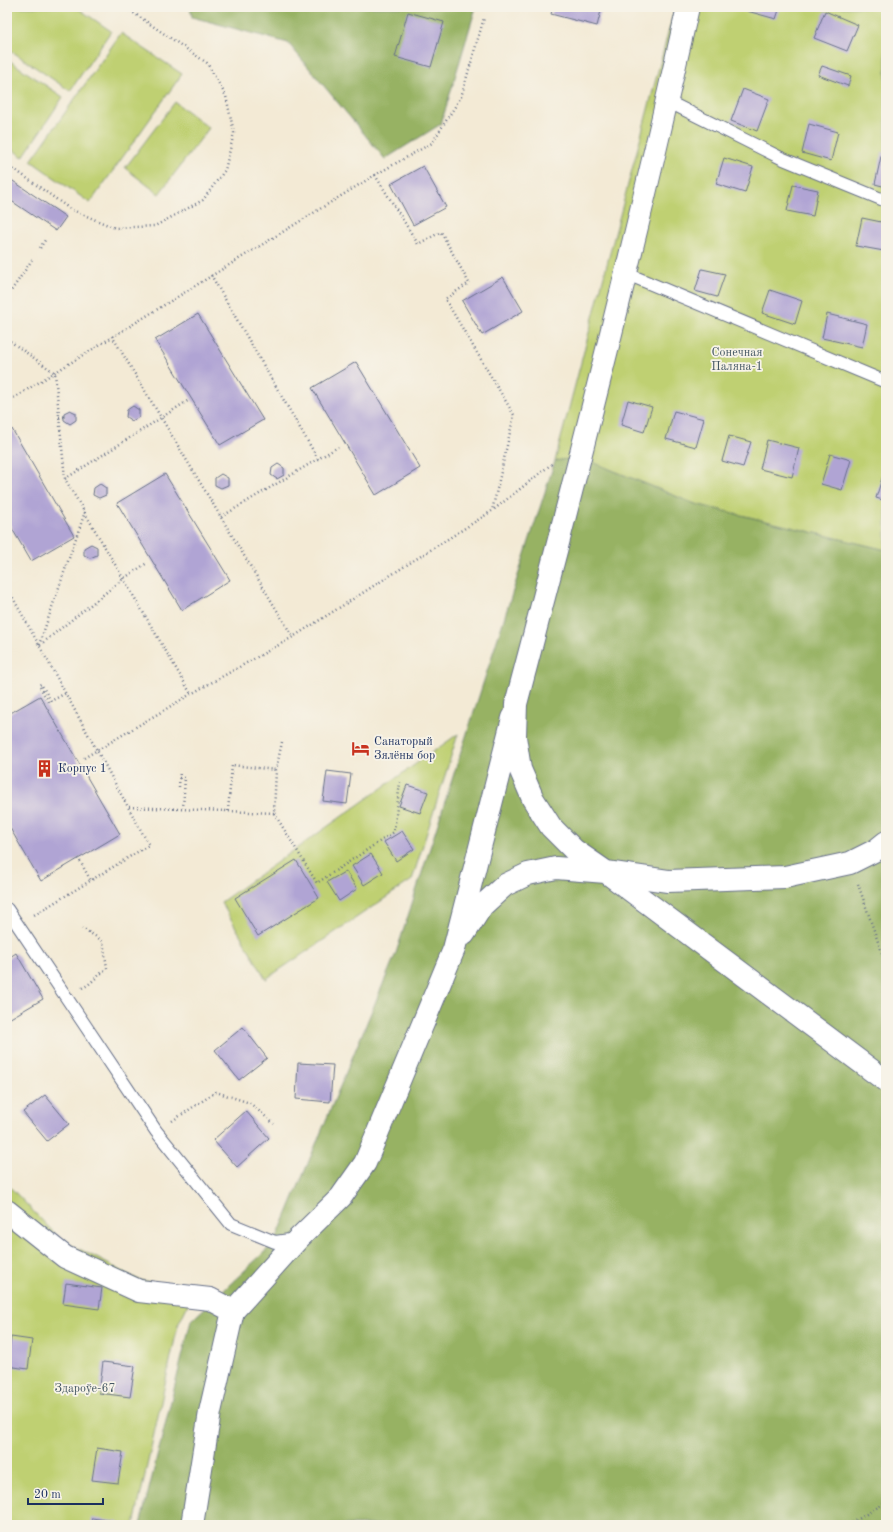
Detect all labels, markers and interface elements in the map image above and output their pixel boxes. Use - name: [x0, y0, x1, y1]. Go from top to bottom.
- park label: Сонечная Паляна-1: [711, 347, 763, 373]
- place label: Санаторый Зялёны бор: [374, 736, 435, 762]
- hotel icon: Санаторый Зялёны бор: [351, 739, 371, 759]
- building icon: Корпус 1: [35, 759, 55, 779]
- place label: Корпус 1: [58, 763, 107, 775]
- park label: Здароўе-67: [55, 1383, 115, 1395]
- scale bar: [28, 1480, 103, 1506]
- text: 20 m: [34, 1489, 61, 1501]

